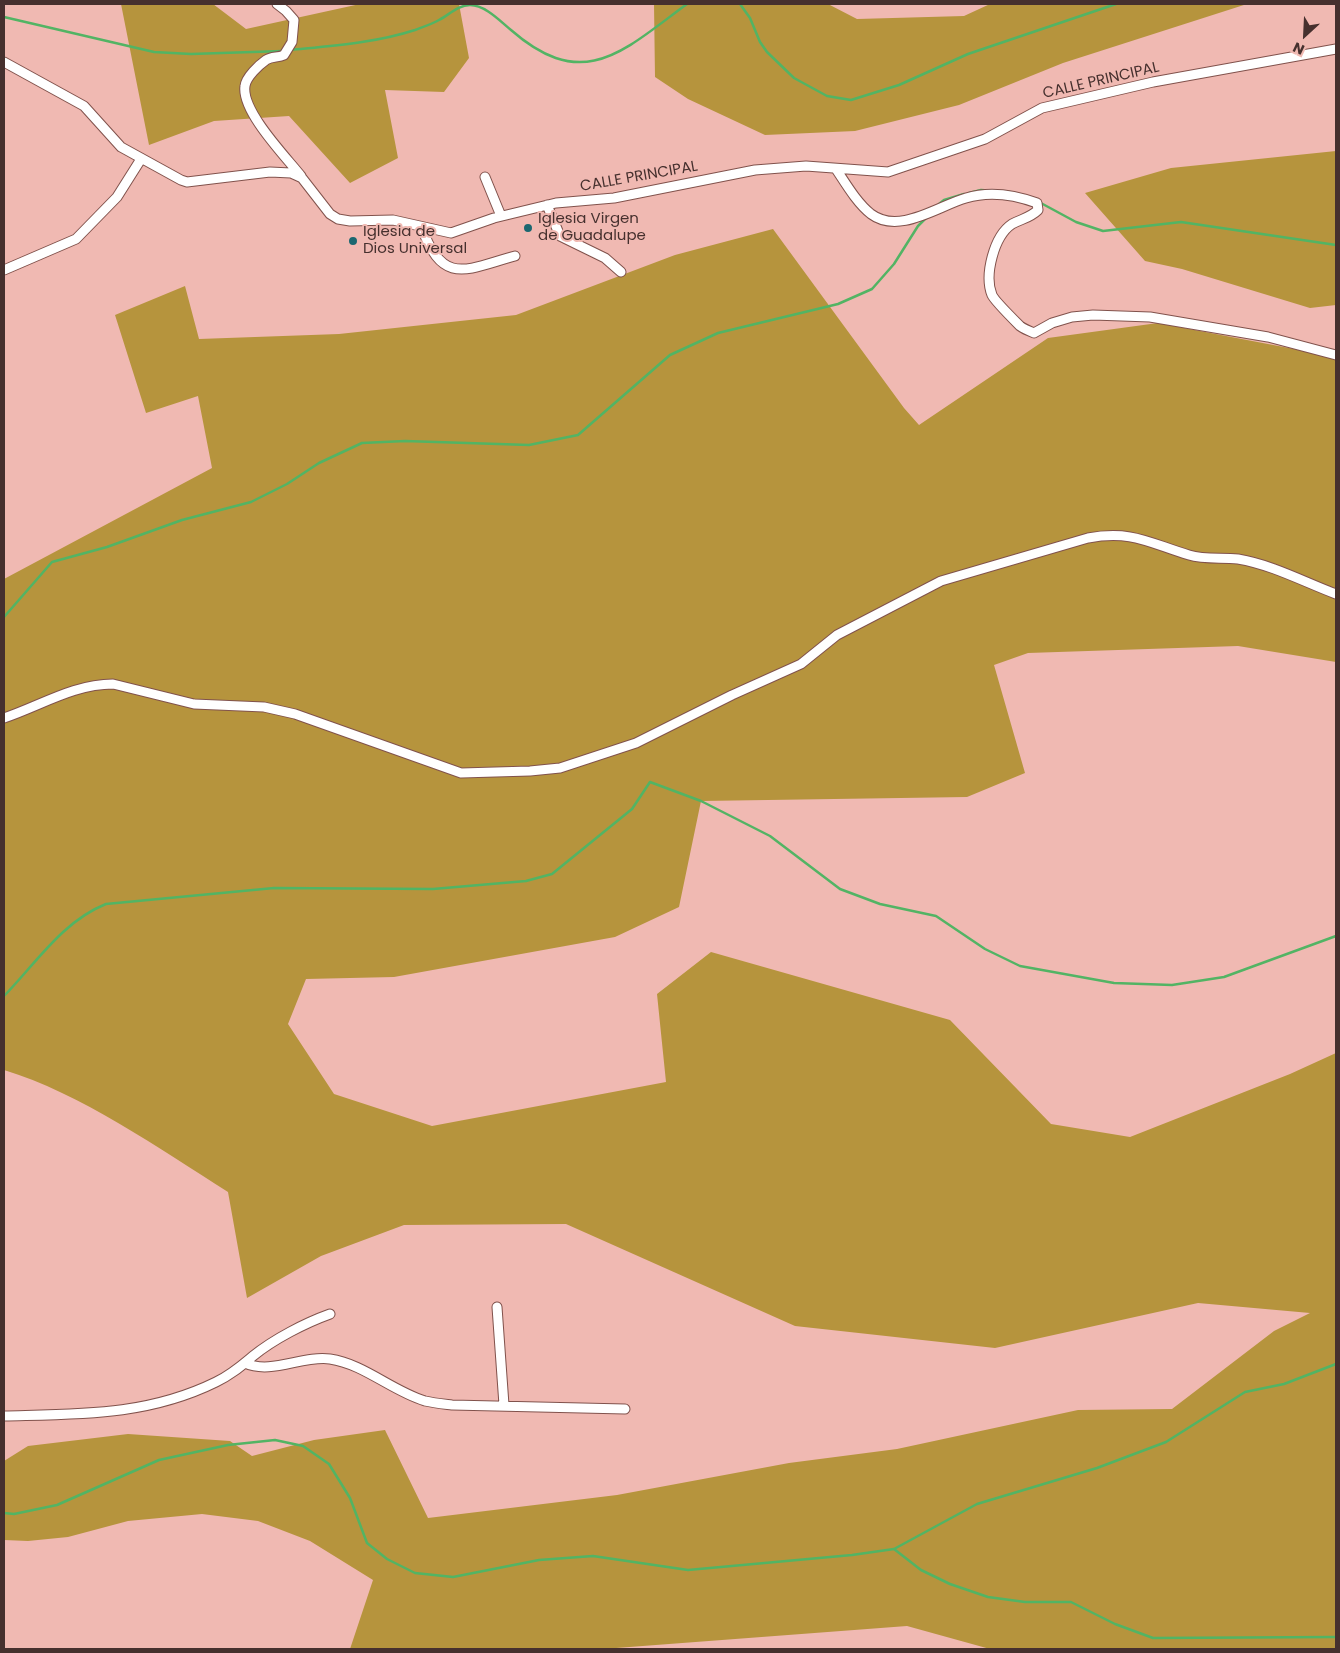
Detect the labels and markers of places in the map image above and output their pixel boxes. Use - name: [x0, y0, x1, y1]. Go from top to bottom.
- place label: Iglesia Virgen de Guadalupe: [538, 210, 646, 245]
- marker: Iglesia Virgen de Guadalupe: [522, 222, 534, 234]
- place label: Iglesia de Dios Universal: [363, 223, 467, 258]
- marker: Iglesia de Dios Universal: [347, 235, 359, 247]

